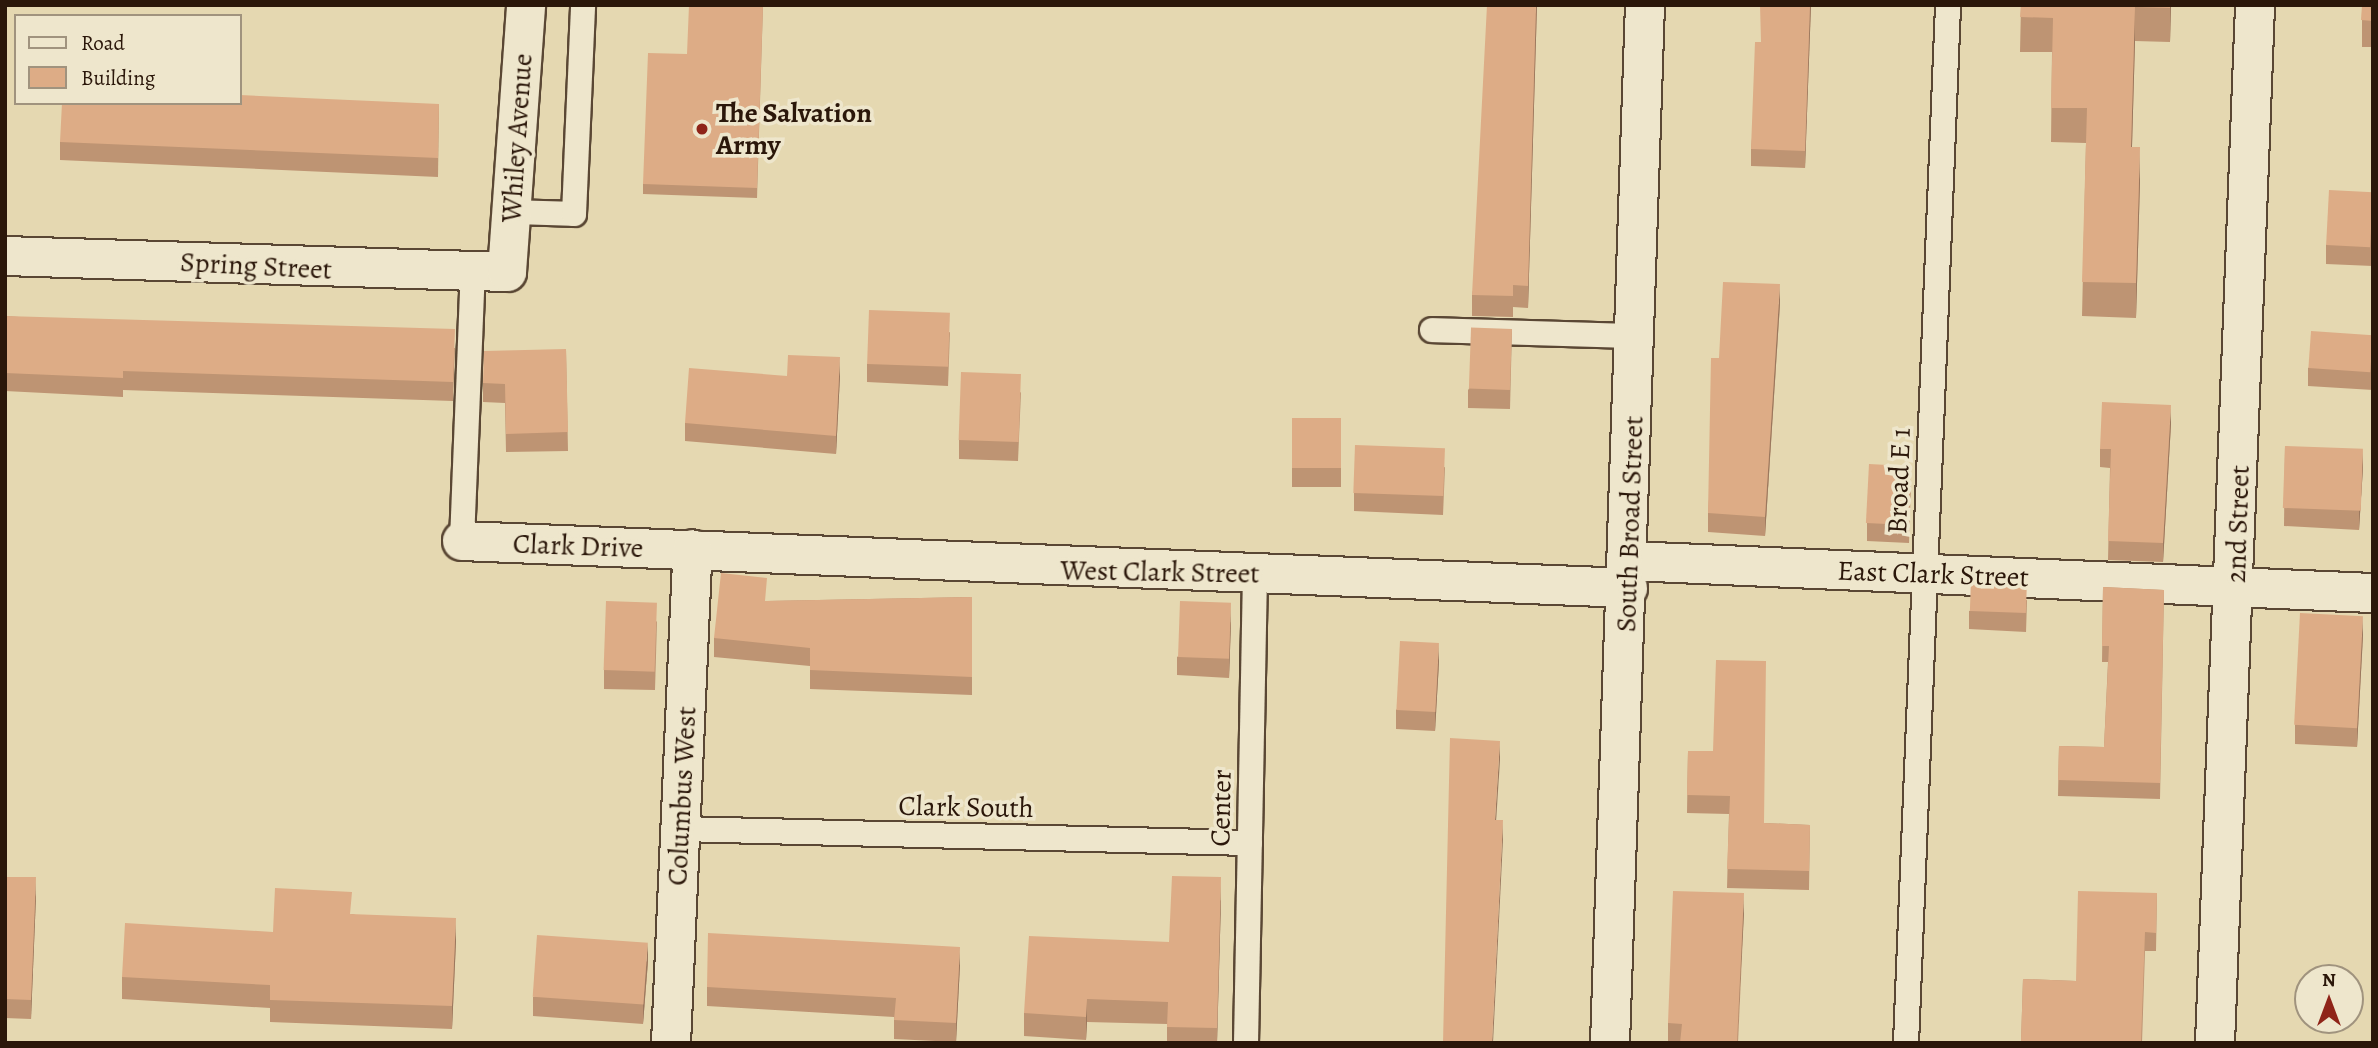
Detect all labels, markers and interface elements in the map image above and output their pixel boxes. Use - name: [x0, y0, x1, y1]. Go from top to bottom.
- legend: [14, 14, 242, 105]
- text: Road: [81, 29, 125, 57]
- street label: Whiley Avenue: [494, 52, 540, 224]
- text: Building: [81, 64, 155, 92]
- place label: The Salvation Army: [716, 96, 872, 162]
- marker: The Salvation Army: [694, 121, 710, 137]
- street label: Spring Street: [179, 245, 333, 287]
- street label: South Broad Street: [1609, 415, 1651, 633]
- street label: Broad E 1: [1880, 427, 1918, 535]
- street label: 2nd Street: [2219, 464, 2257, 584]
- street label: Clark Drive: [512, 527, 644, 565]
- street label: West Clark Street: [1060, 553, 1260, 591]
- street label: East Clark Street: [1837, 554, 2029, 594]
- street label: Columbus West: [661, 706, 703, 886]
- street label: Center: [1204, 769, 1238, 847]
- street label: Clark South: [898, 789, 1034, 825]
- north arrow: [2294, 964, 2364, 1034]
- text: N: [2322, 967, 2336, 993]

